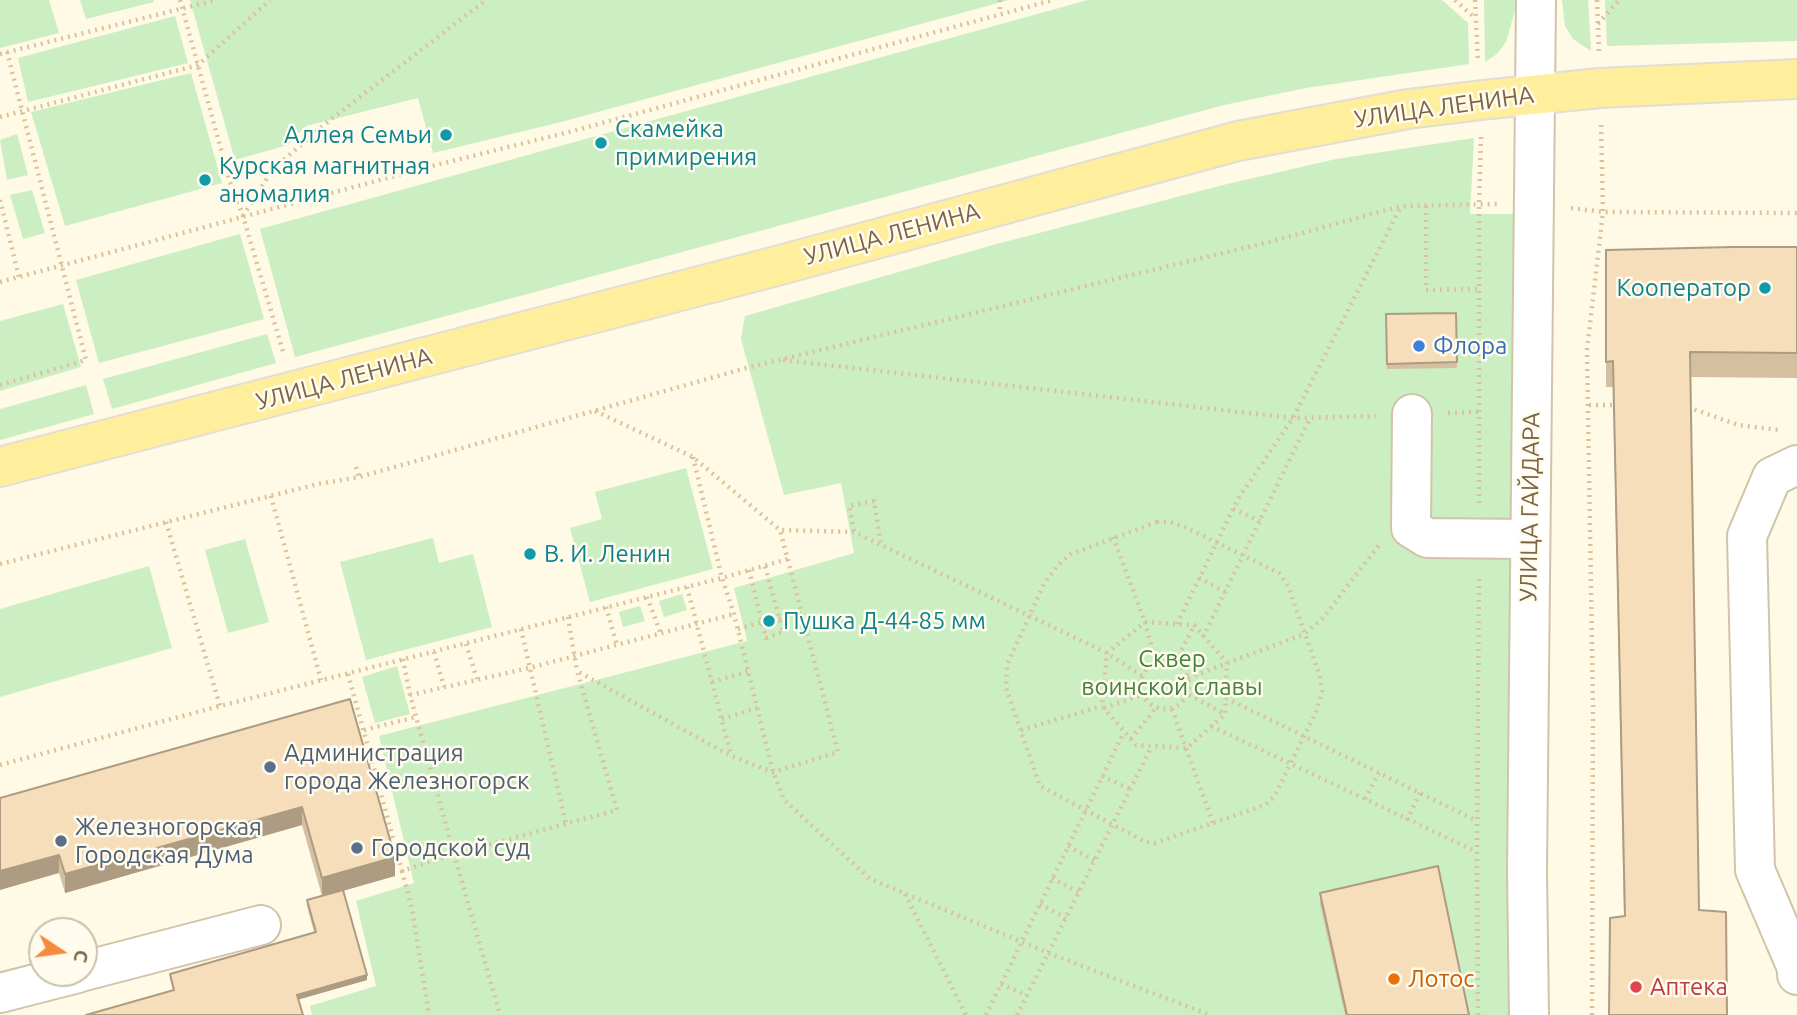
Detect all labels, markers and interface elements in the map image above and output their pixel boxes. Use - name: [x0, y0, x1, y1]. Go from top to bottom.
- street label: УЛИЦА ЛЕНИНА: [1352, 80, 1536, 134]
- place label: Скамейка примирения: [615, 115, 757, 171]
- place label: Аллея Семьи: [284, 121, 432, 149]
- marker: Аллея Семьи: [438, 127, 454, 143]
- marker: Скамейка примирения: [593, 135, 609, 151]
- place label: Курская магнитная аномалия: [219, 152, 430, 208]
- marker: Курская магнитная аномалия: [197, 172, 213, 188]
- street label: УЛИЦА ЛЕНИНА: [801, 197, 983, 271]
- place label: Кооператор: [1616, 274, 1751, 302]
- marker: Кооператор: [1757, 280, 1773, 296]
- place label: Флора: [1433, 332, 1507, 360]
- marker: Флора: [1411, 338, 1427, 354]
- street label: УЛИЦА ЛЕНИНА: [253, 342, 435, 416]
- street label: УЛИЦА ГАЙДАРА: [1514, 412, 1546, 602]
- place label: В. И. Ленин: [544, 540, 671, 568]
- marker: В. И. Ленин: [522, 546, 538, 562]
- place label: Пушка Д-44-85 мм: [783, 607, 986, 635]
- marker: Пушка Д-44-85 мм: [761, 613, 777, 629]
- park label: Сквер воинской славы: [1081, 645, 1263, 701]
- place label: Администрация города Железногорск: [284, 739, 529, 795]
- marker: Администрация города Железногорск: [262, 759, 278, 775]
- place label: Железногорская Городская Дума: [75, 813, 262, 869]
- marker: Железногорская Городская Дума: [53, 833, 69, 849]
- place label: Городской суд: [371, 834, 530, 862]
- marker: Городской суд: [349, 840, 365, 856]
- north arrow: [28, 917, 98, 987]
- text: С: [69, 948, 94, 965]
- place label: Лотос: [1408, 965, 1475, 993]
- marker: Лотос: [1386, 971, 1402, 987]
- place label: Аптека: [1650, 973, 1728, 1001]
- marker: Аптека: [1628, 979, 1644, 995]

